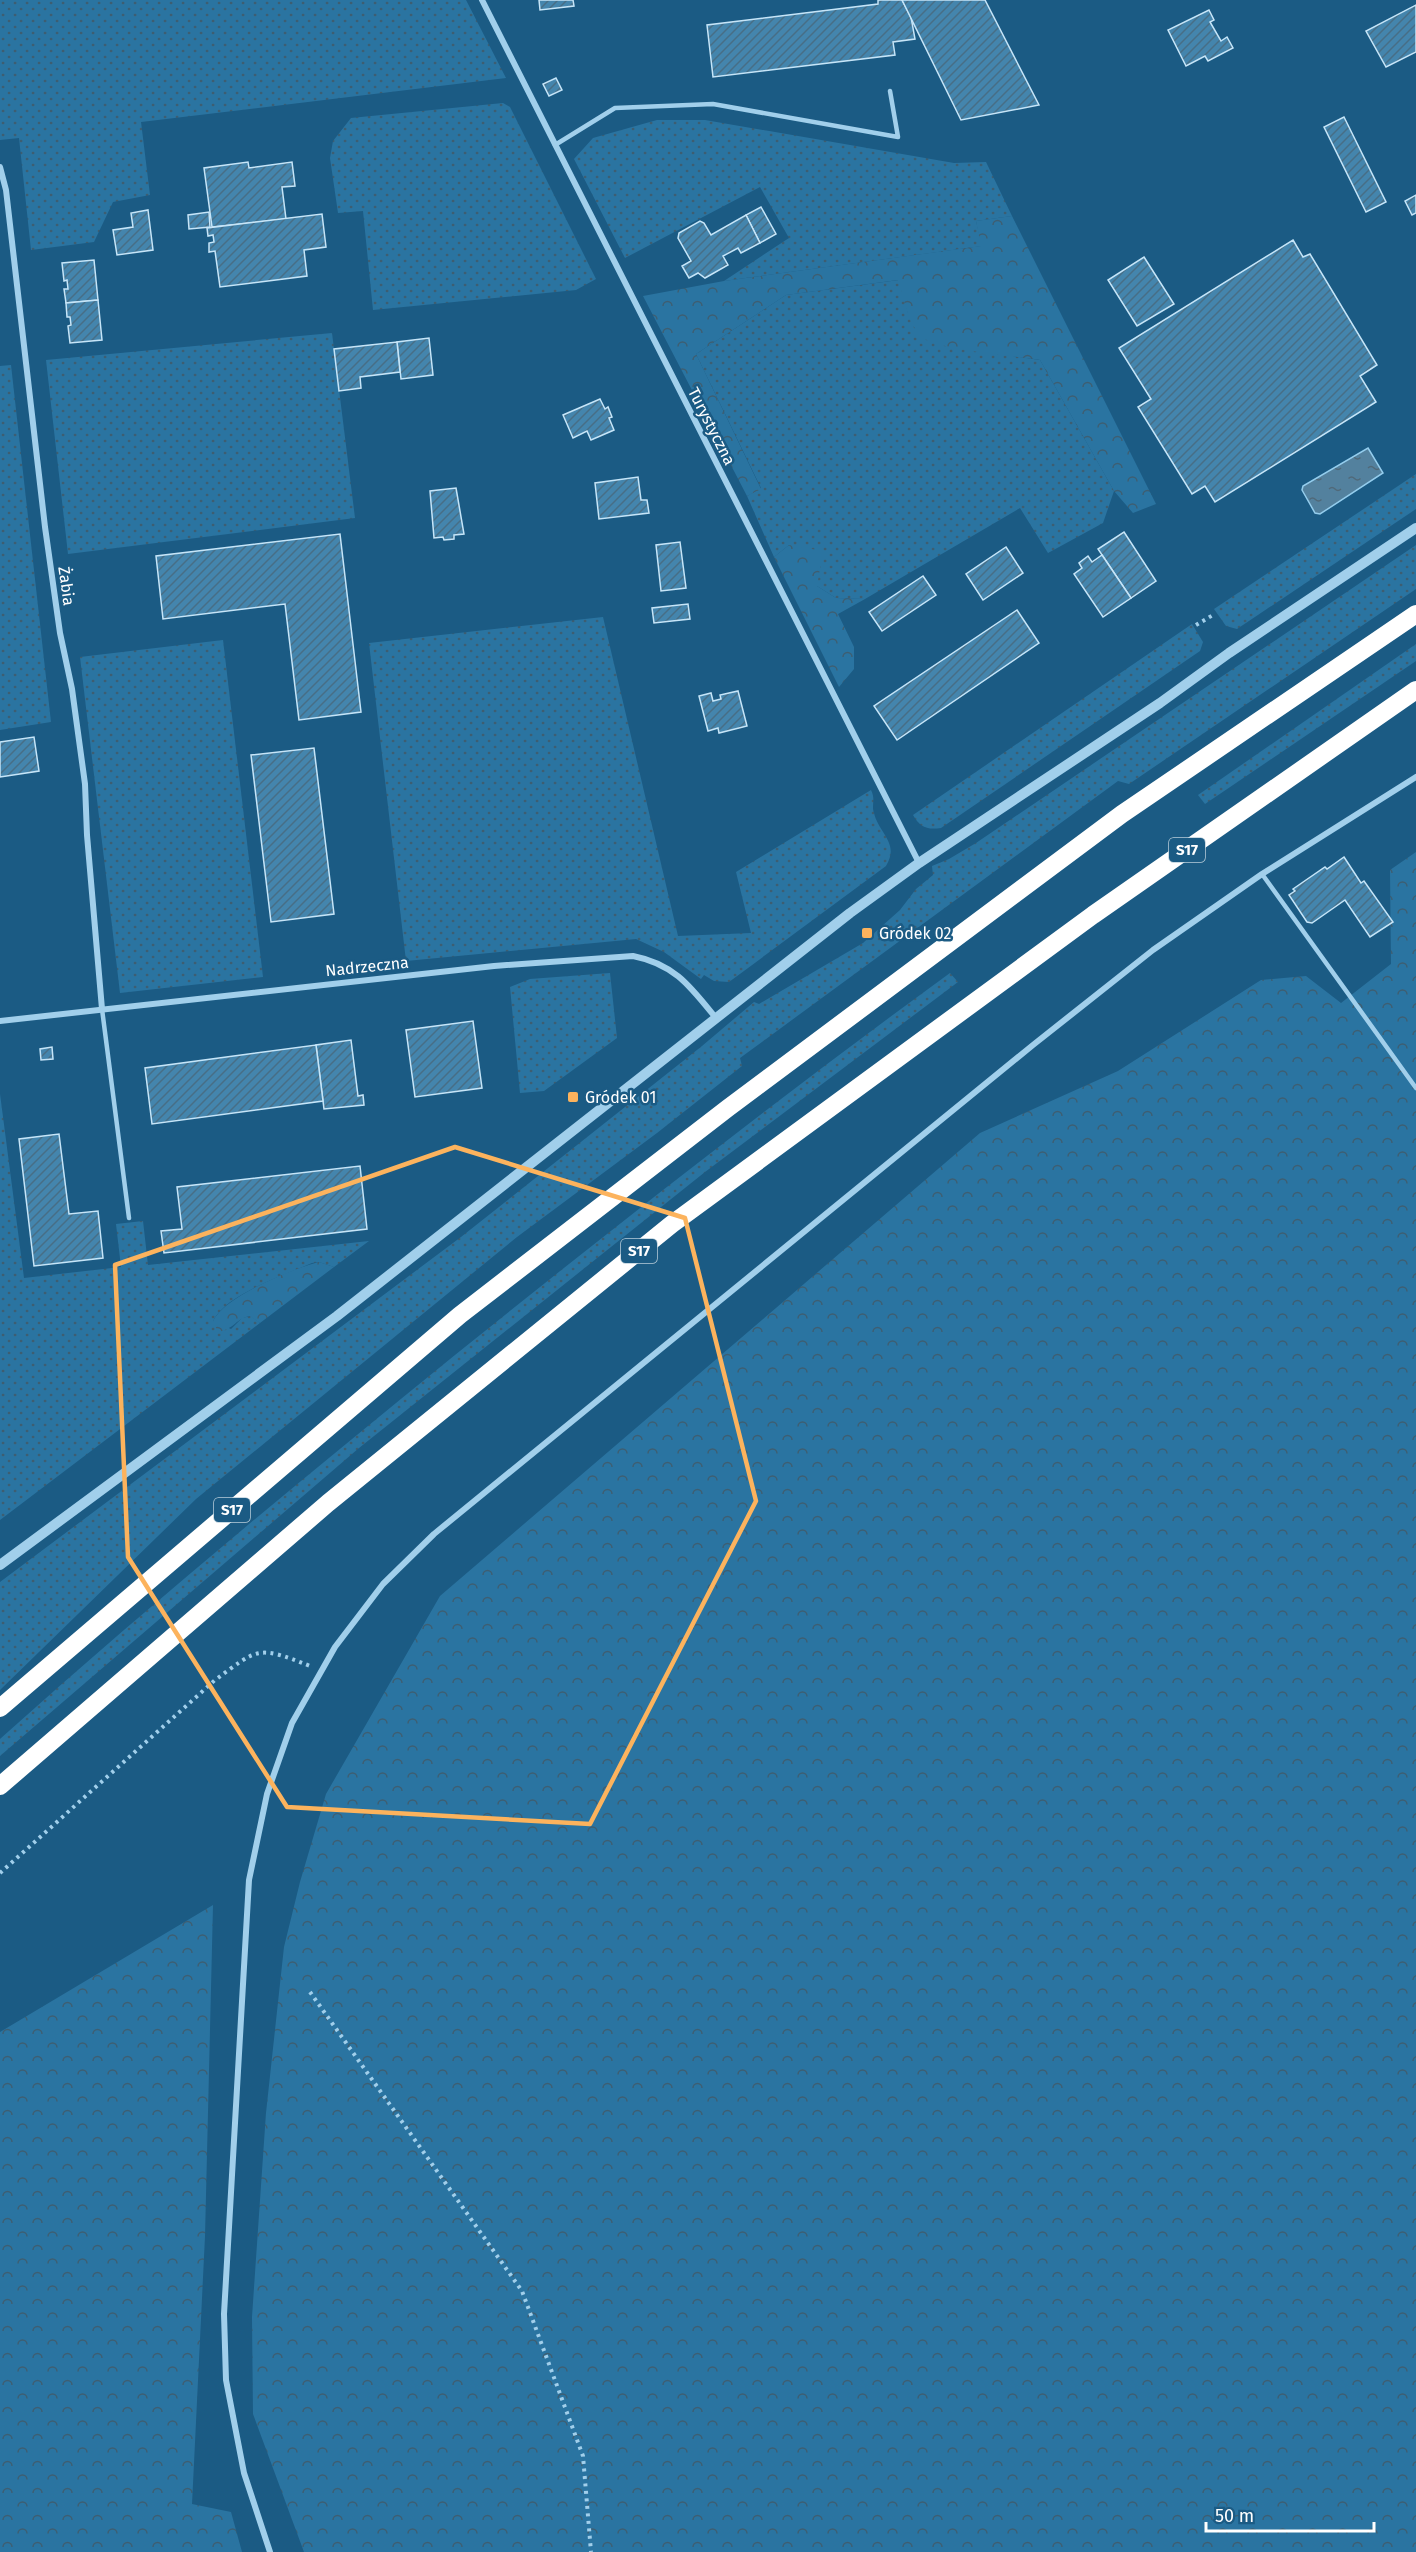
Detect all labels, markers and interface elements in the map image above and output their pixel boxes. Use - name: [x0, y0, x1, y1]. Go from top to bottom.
- street label: Turystyczna: [684, 384, 739, 468]
- street label: Żabia: [54, 565, 80, 607]
- road number: S17: [1169, 838, 1205, 862]
- place label: Gródek 02: [879, 924, 952, 943]
- marker: Gródek 02: [860, 926, 874, 940]
- street label: Nadrzeczna: [325, 953, 410, 980]
- place label: Gródek 01: [585, 1088, 656, 1107]
- marker: Gródek 01: [566, 1090, 580, 1104]
- road number: S17: [621, 1239, 657, 1263]
- road number: S17: [214, 1498, 250, 1522]
- scale bar: [1206, 2495, 1374, 2533]
- text: 50 m: [1215, 2505, 1254, 2527]

